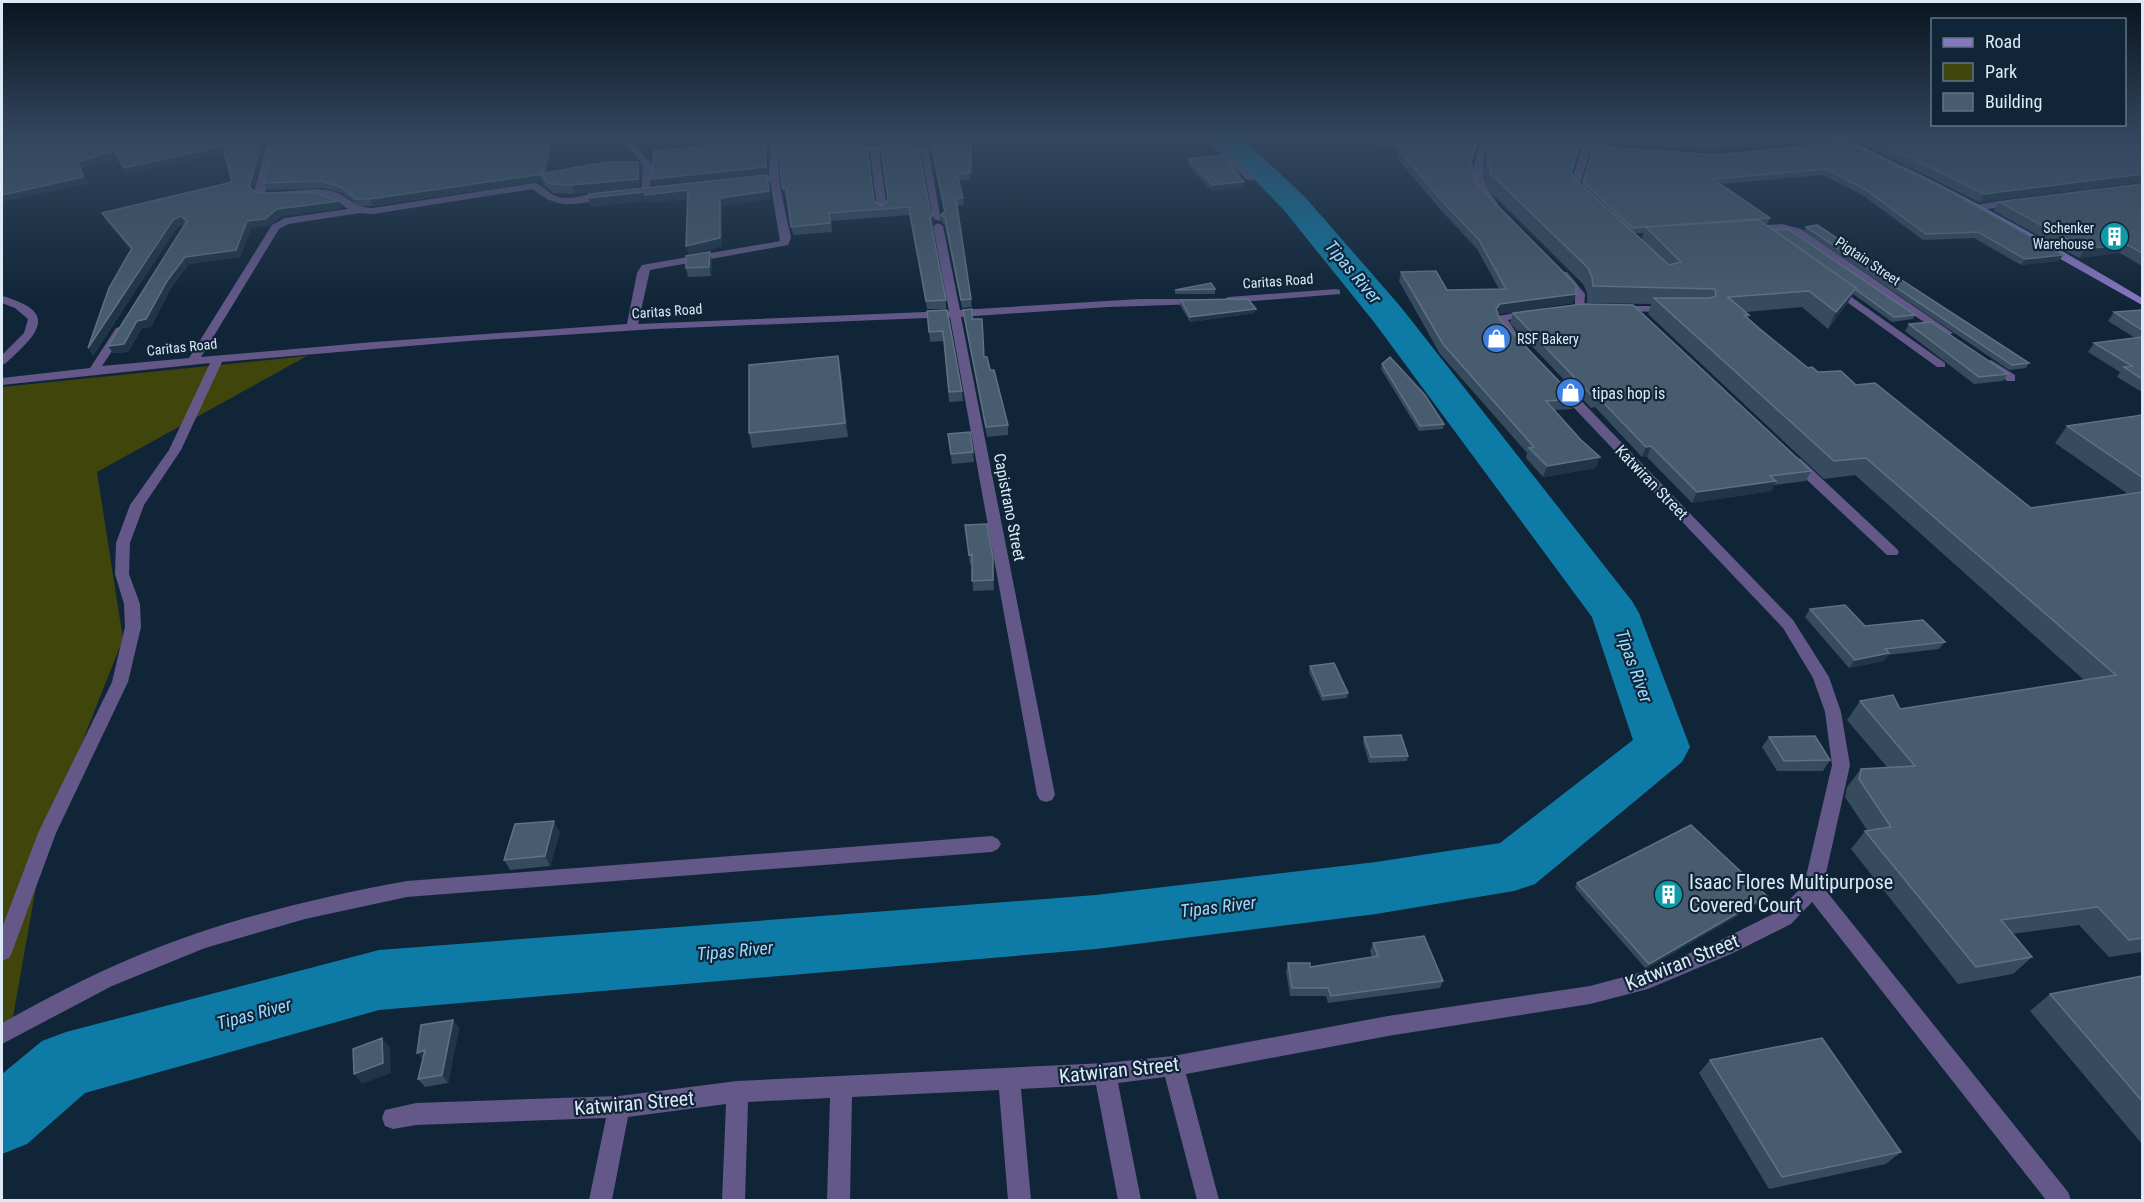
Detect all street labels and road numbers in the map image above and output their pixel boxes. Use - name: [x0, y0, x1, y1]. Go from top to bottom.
- street label: Pigtain Street: [1833, 233, 1903, 289]
- street label: Caritas Road: [1242, 271, 1314, 291]
- street label: Caritas Road: [631, 301, 703, 321]
- street label: Caritas Road: [146, 335, 218, 359]
- street label: Katwiran Street: [1611, 441, 1692, 524]
- street label: Capistrano Street: [990, 452, 1029, 563]
- street label: Katwiran Street: [1622, 928, 1742, 996]
- street label: Katwiran Street: [1058, 1052, 1180, 1088]
- street label: Katwiran Street: [573, 1086, 695, 1120]

